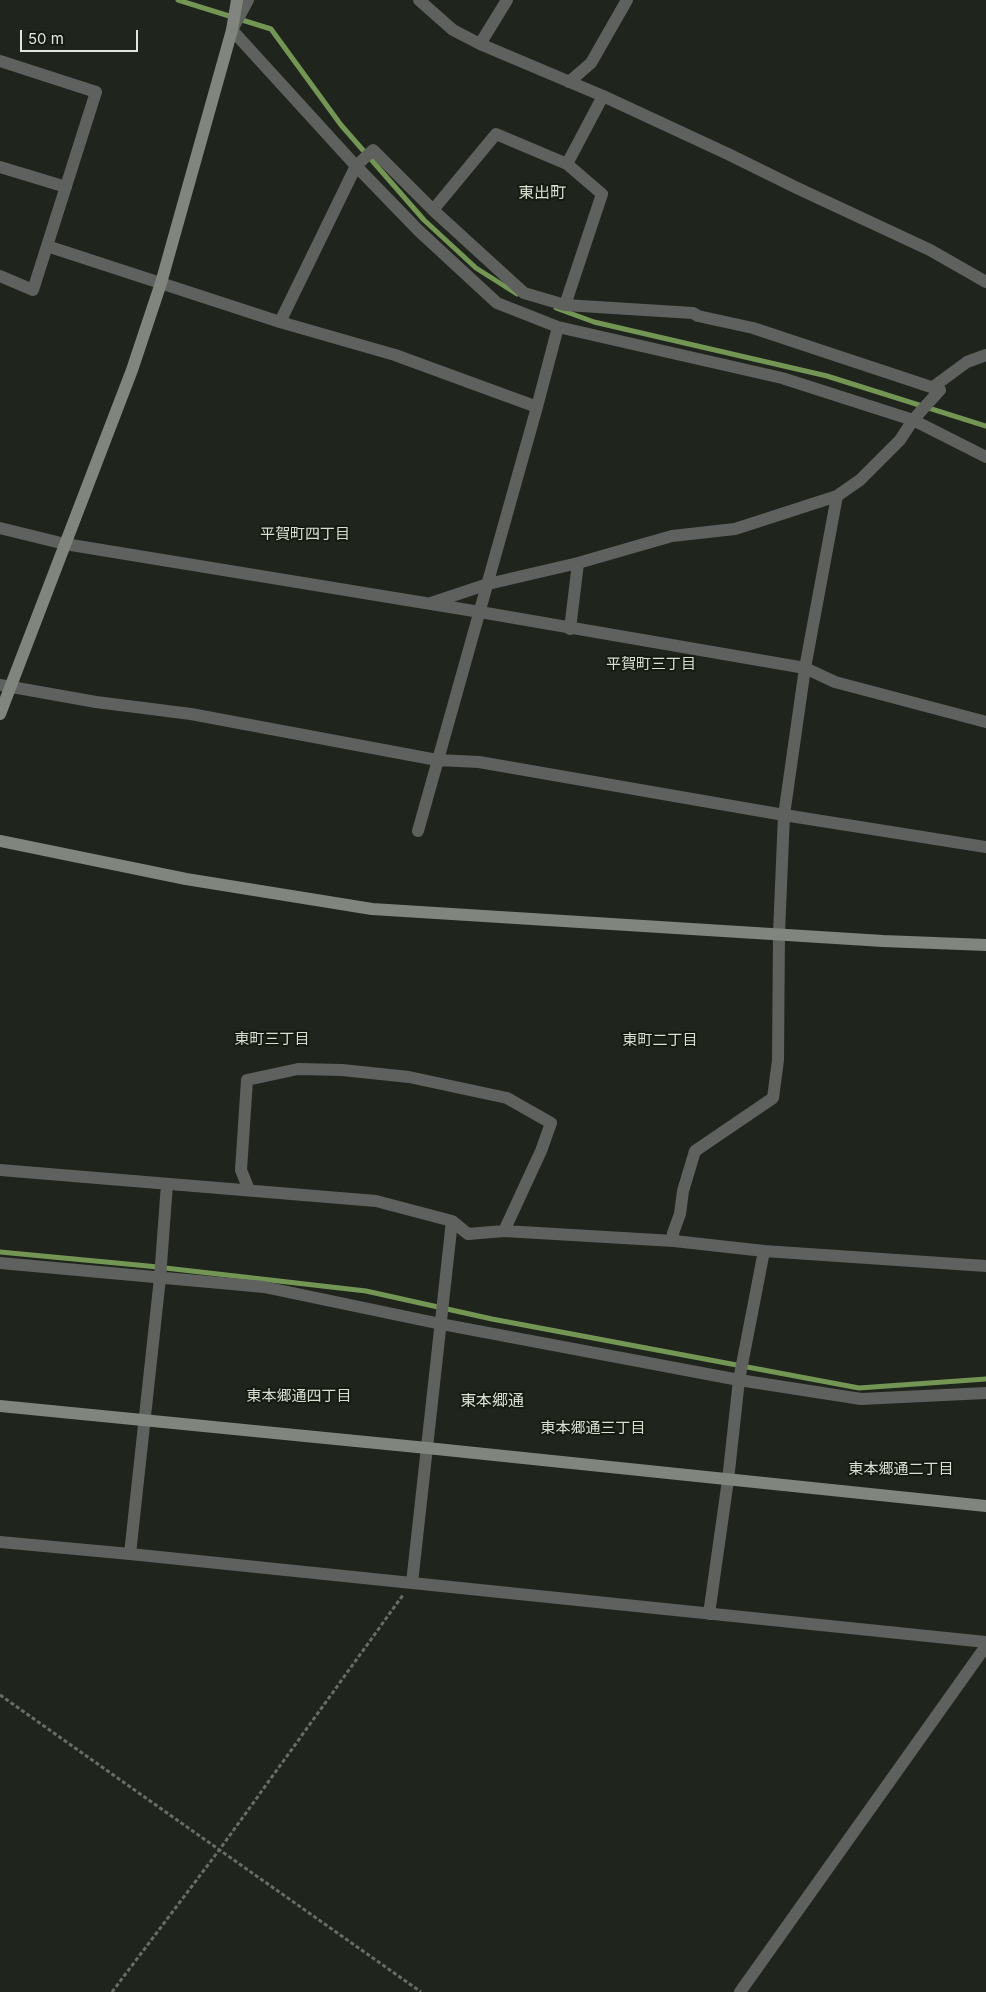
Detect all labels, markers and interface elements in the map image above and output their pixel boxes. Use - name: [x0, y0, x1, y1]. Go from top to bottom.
- scale bar: [22, 20, 140, 52]
- text: 50 m: [28, 29, 64, 48]
- district label: 東出町: [518, 183, 566, 203]
- district label: 平賀町四丁目: [260, 525, 350, 543]
- district label: 平賀町三丁目: [606, 655, 696, 673]
- district label: 東町三丁目: [235, 1030, 309, 1048]
- district label: 東町二丁目: [623, 1031, 697, 1049]
- district label: 東本郷通四丁目: [247, 1387, 351, 1405]
- district label: 東本郷通: [460, 1391, 524, 1411]
- district label: 東本郷通三丁目: [541, 1419, 645, 1437]
- district label: 東本郷通二丁目: [849, 1460, 953, 1478]

